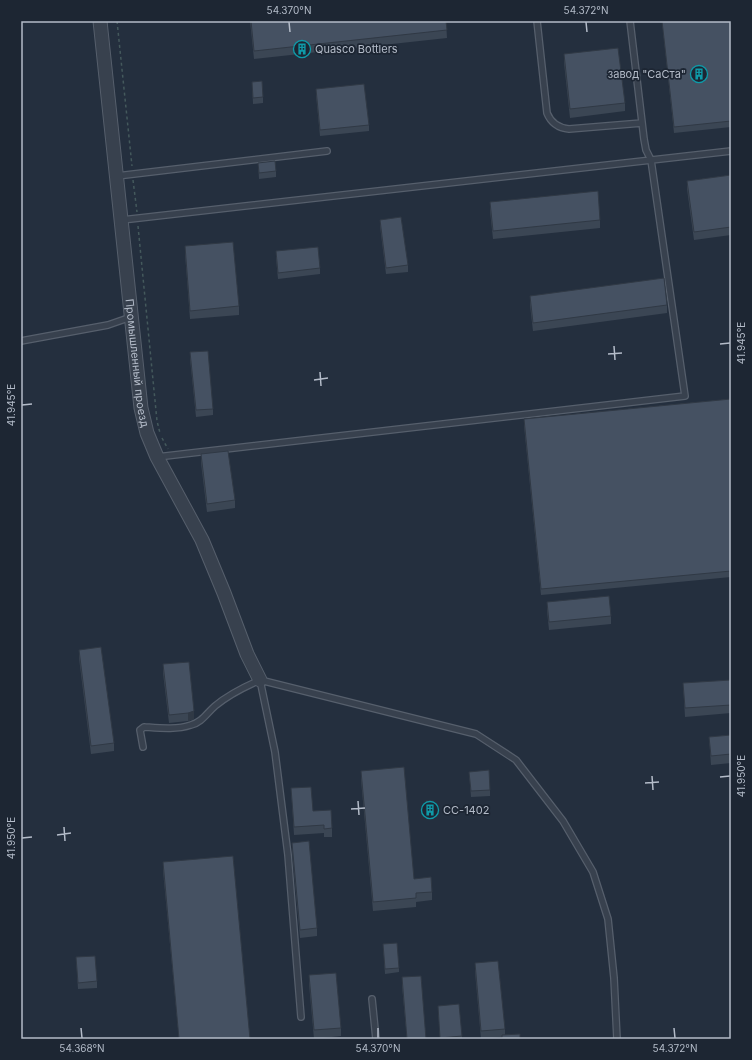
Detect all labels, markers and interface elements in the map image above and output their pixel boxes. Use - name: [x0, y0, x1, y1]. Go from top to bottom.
- text: 54.370°N: [267, 4, 311, 16]
- text: 54.372°N: [564, 4, 608, 16]
- building icon: Quasco Bottlers: [292, 39, 312, 59]
- place label: Quasco Bottlers: [315, 42, 398, 56]
- building icon: завод "СаСта": [689, 64, 709, 84]
- place label: завод "СаСта": [608, 67, 686, 81]
- street label: Промышленный проезд: [122, 298, 152, 429]
- text: 41.945°E: [735, 322, 747, 364]
- text: 41.945°E: [5, 384, 17, 426]
- text: 41.950°E: [735, 755, 747, 797]
- building icon: СС-1402: [420, 800, 440, 820]
- place label: СС-1402: [443, 803, 489, 817]
- text: 41.950°E: [5, 817, 17, 859]
- text: 54.368°N: [59, 1042, 105, 1054]
- text: 54.370°N: [356, 1042, 400, 1054]
- text: 54.372°N: [653, 1042, 697, 1054]

